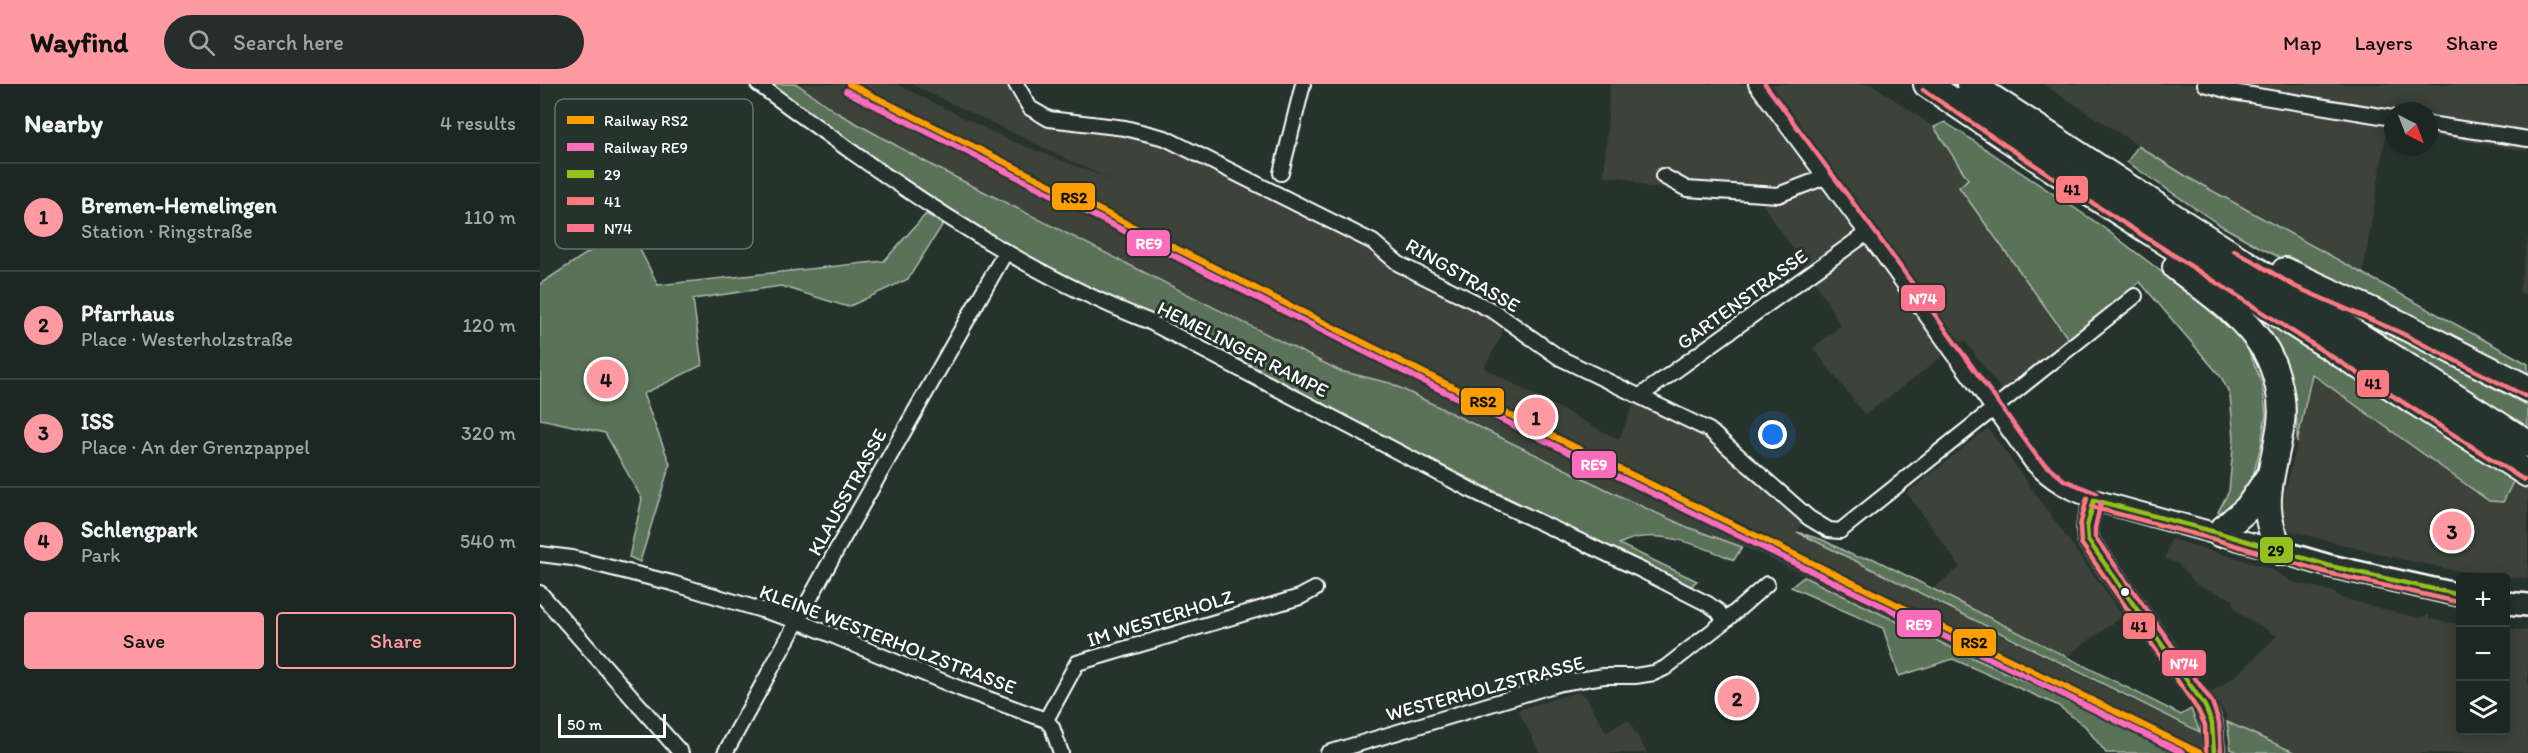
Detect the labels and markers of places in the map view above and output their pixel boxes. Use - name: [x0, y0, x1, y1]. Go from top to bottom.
- pin: 4: [586, 356, 626, 402]
- pin: 1: [1516, 394, 1556, 440]
- pin: 3: [2432, 508, 2472, 554]
- unlabelled marker: [2119, 586, 2131, 598]
- pin: 2: [1718, 676, 1756, 720]

